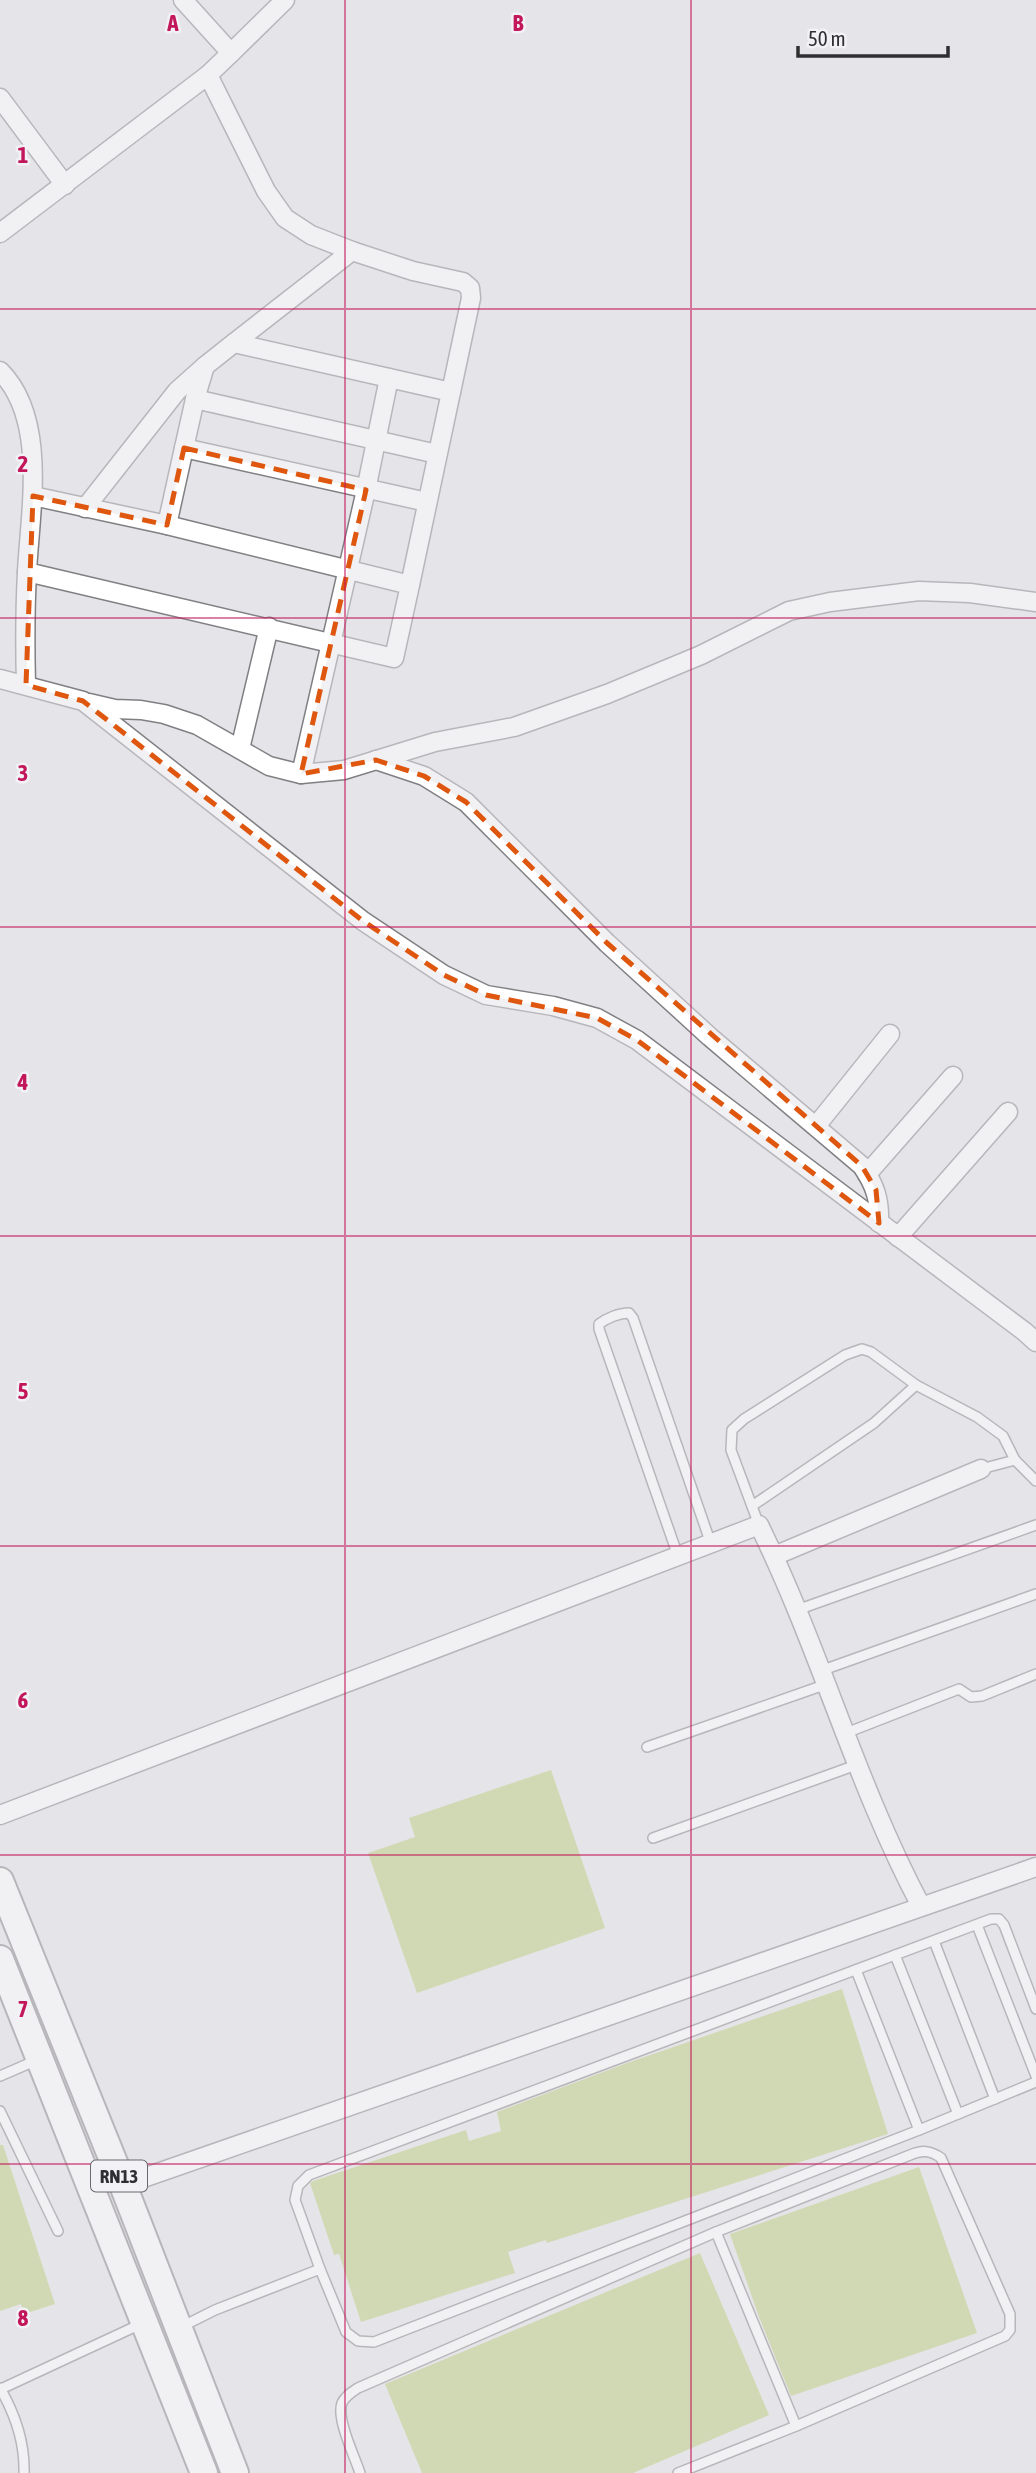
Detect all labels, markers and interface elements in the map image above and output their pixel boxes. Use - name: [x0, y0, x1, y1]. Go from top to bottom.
- text: A: [166, 10, 179, 36]
- text: B: [513, 10, 524, 36]
- scale bar: [798, 14, 948, 58]
- text: 50 m: [808, 26, 846, 50]
- text: 1: [18, 142, 29, 168]
- text: 2: [18, 451, 28, 477]
- text: 3: [18, 760, 28, 786]
- text: 4: [17, 1069, 29, 1095]
- text: 5: [18, 1378, 29, 1404]
- text: 6: [18, 1687, 29, 1713]
- text: 7: [18, 1996, 28, 2022]
- road number: RN13: [91, 2160, 147, 2192]
- text: 8: [18, 2305, 29, 2331]

